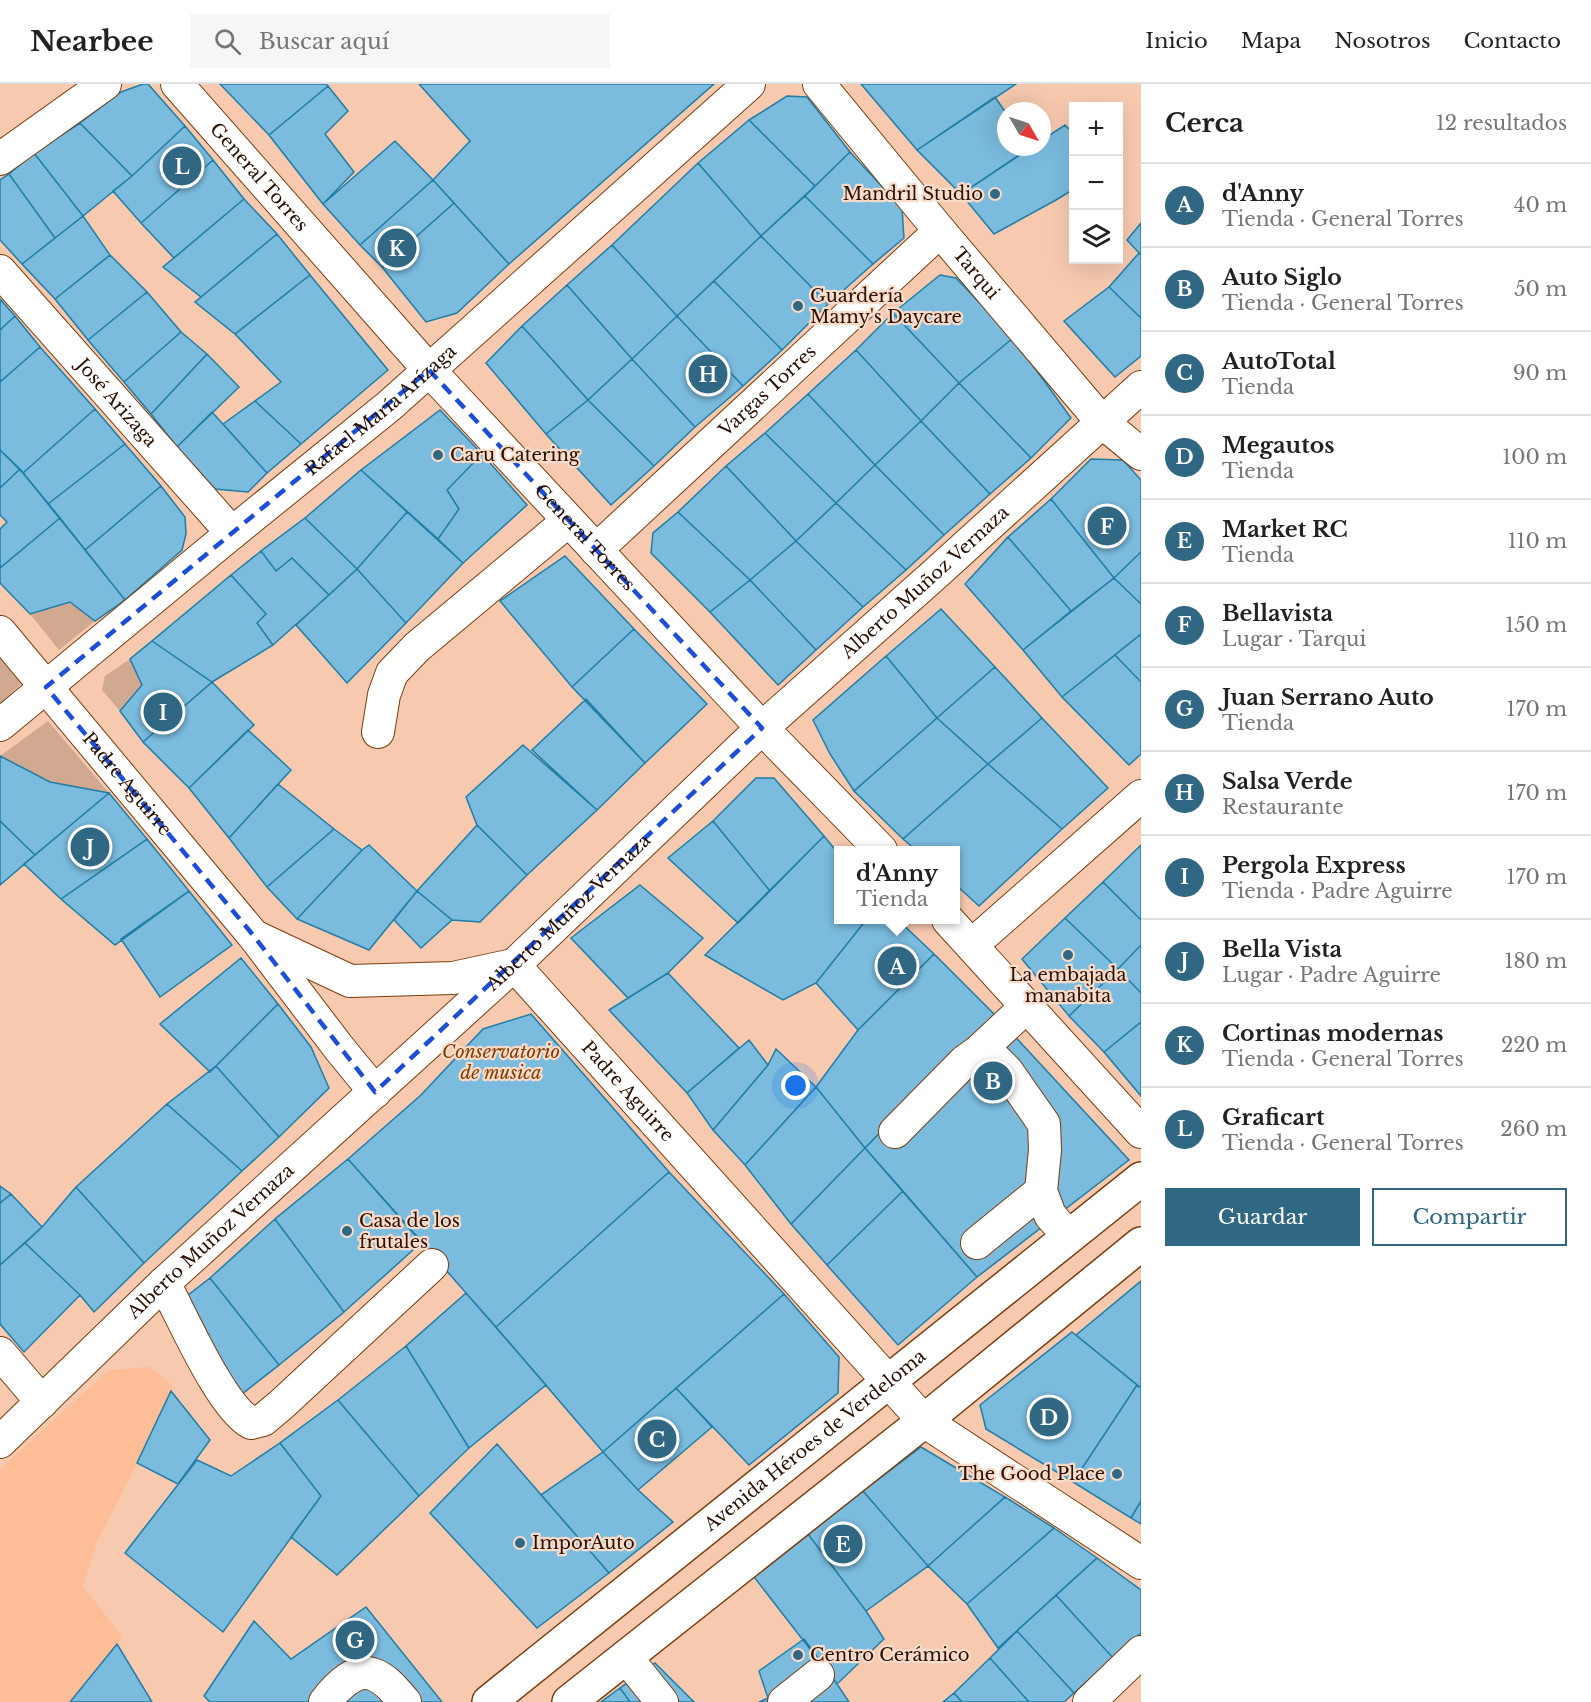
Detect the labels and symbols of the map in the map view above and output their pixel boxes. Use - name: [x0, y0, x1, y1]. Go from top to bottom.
- north arrow: [997, 102, 1051, 156]
- street label: General Torres: [205, 118, 313, 236]
- pin: L: [162, 144, 201, 188]
- place label: Mandril Studio: [843, 183, 983, 205]
- marker: Mandril Studio: [988, 187, 1002, 201]
- pin: K: [378, 226, 416, 270]
- street label: Tarqui: [948, 243, 1004, 304]
- place label: Guardería Mamy's Daycare: [810, 285, 962, 328]
- marker: Guardería Mamy's Daycare: [791, 299, 805, 313]
- street label: Rafael María Arízaga: [301, 340, 461, 480]
- street label: Vargas Torres: [714, 341, 821, 442]
- pin: H: [688, 352, 728, 396]
- street label: José Arizaga: [70, 353, 162, 452]
- place label: Caru Catering: [450, 444, 580, 466]
- marker: Caru Catering: [431, 448, 445, 462]
- street label: General Torres: [530, 480, 640, 595]
- street label: Alberto Muñoz Vernaza: [836, 501, 1014, 664]
- pin: F: [1088, 504, 1126, 548]
- pin: I: [144, 690, 182, 734]
- street label: Padre Aguirre: [78, 728, 176, 840]
- pin: J: [70, 824, 110, 870]
- street label: Alberto Muñoz Vernaza: [481, 829, 655, 996]
- pin: A: [878, 944, 916, 988]
- marker: La embajada manabita: [1061, 948, 1075, 962]
- place label: La embajada manabita: [1010, 964, 1127, 1007]
- street label: Padre Aguirre: [577, 1037, 679, 1146]
- park label: Conservatorio de musica: [442, 1041, 560, 1084]
- pin: B: [974, 1058, 1012, 1104]
- your location: [781, 1071, 810, 1100]
- street label: Alberto Muñoz Vernaza: [122, 1159, 298, 1324]
- place label: Casa de los frutales: [359, 1210, 460, 1253]
- marker: Casa de los frutales: [340, 1224, 354, 1238]
- street label: Avenida Héroes de Verdeloma: [699, 1345, 930, 1536]
- pin: D: [1030, 1394, 1068, 1440]
- pin: C: [638, 1416, 676, 1462]
- place label: The Good Place: [958, 1463, 1105, 1485]
- marker: The Good Place: [1110, 1467, 1124, 1481]
- pin: E: [824, 1522, 862, 1566]
- place label: ImporAuto: [532, 1532, 635, 1554]
- marker: ImporAuto: [513, 1536, 527, 1550]
- pin: G: [336, 1618, 374, 1662]
- place label: Centro Cerámico: [810, 1644, 969, 1666]
- marker: Centro Cerámico: [791, 1648, 805, 1662]

